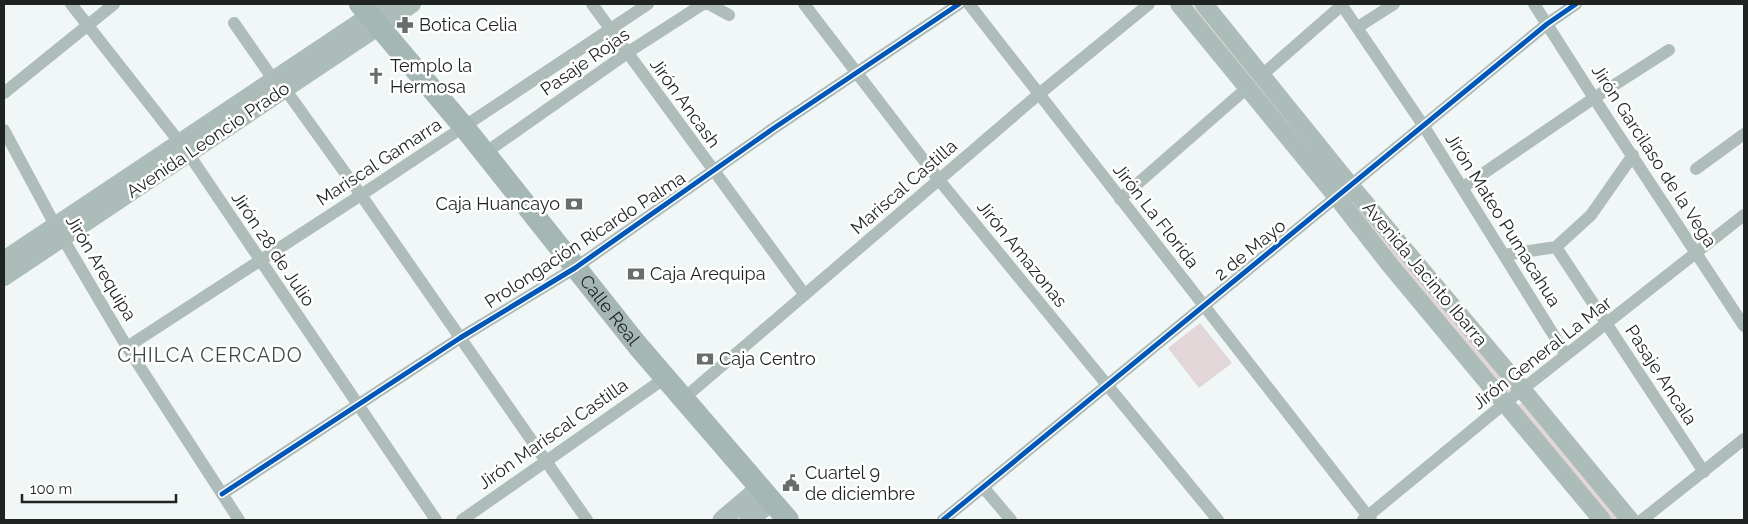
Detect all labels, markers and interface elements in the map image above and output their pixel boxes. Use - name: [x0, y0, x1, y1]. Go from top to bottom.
- place label: Botica Celia: [419, 14, 517, 35]
- pharmacy icon: Botica Celia: [395, 15, 415, 35]
- street label: Pasaje Rojas: [536, 23, 633, 100]
- street label: Jirón Ancash: [646, 54, 725, 152]
- place label: Templo la Hermosa: [390, 55, 472, 97]
- street label: Jirón Garcilaso de la Vega: [1588, 61, 1721, 251]
- church icon: Templo la Hermosa: [366, 66, 386, 86]
- street label: Avenida Leoncio Prado: [122, 77, 293, 202]
- street label: Mariscal Gamarra: [312, 113, 445, 210]
- street label: Jirón Mateo Pumacahua: [1441, 129, 1565, 310]
- street label: Mariscal Castilla: [846, 135, 961, 238]
- street label: Jirón La Florida: [1109, 159, 1204, 272]
- street label: Prolongación Ricardo Palma: [481, 167, 689, 312]
- street label: Jirón 28 de Julio: [227, 187, 320, 310]
- place label: Caja Huancayo: [436, 193, 560, 214]
- bank icon: Caja Huancayo: [564, 194, 584, 214]
- street label: Jirón Amazonas: [973, 196, 1072, 311]
- street label: Avenida Jacinto Ibarra: [1359, 197, 1492, 350]
- street label: Jirón Arequipa: [62, 211, 141, 324]
- street label: 2 de Mayo: [1210, 214, 1290, 285]
- place label: Caja Arequipa: [650, 263, 765, 284]
- bank icon: Caja Arequipa: [626, 264, 646, 284]
- street label: Calle Real: [576, 270, 644, 349]
- street label: Jirón General La Mar: [1468, 291, 1616, 413]
- street label: Pasaje Ancala: [1621, 321, 1702, 429]
- district label: CHILCA CERCADO: [117, 343, 303, 367]
- place label: Caja Centro: [719, 348, 816, 369]
- bank icon: Caja Centro: [695, 349, 715, 369]
- street label: Jirón Mariscal Castilla: [474, 374, 632, 493]
- place label: Cuartel 9 de diciembre: [805, 462, 916, 504]
- scale bar: [22, 472, 176, 504]
- public building icon: Cuartel 9 de diciembre: [781, 473, 801, 493]
- text: 100 m: [30, 480, 72, 498]

